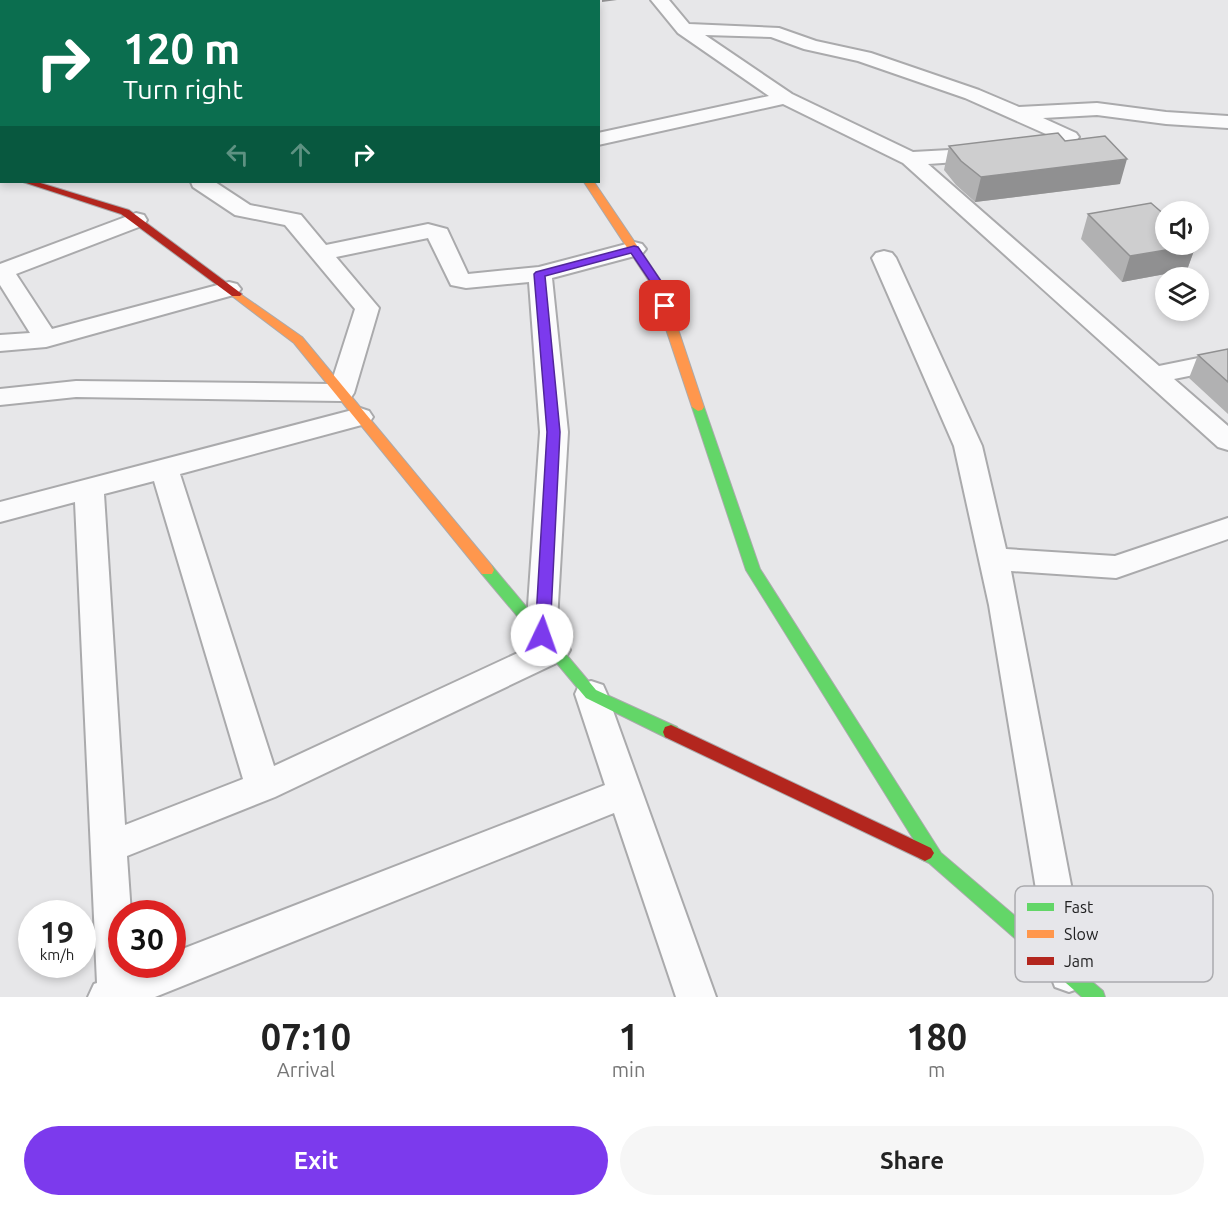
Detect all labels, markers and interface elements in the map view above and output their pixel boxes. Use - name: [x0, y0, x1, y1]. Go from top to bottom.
- icon: right: [24, 24, 102, 102]
- text: 120 m: [123, 25, 240, 72]
- text: Turn right: [123, 74, 243, 104]
- icon: left: [221, 138, 254, 171]
- icon: ahead: [284, 138, 317, 171]
- icon: right: [347, 138, 380, 171]
- map controls: [1155, 201, 1209, 321]
- button: sound: [1155, 201, 1209, 255]
- button: layers: [1155, 267, 1209, 321]
- pin: [639, 280, 690, 331]
- icon: arrive: [648, 289, 681, 322]
- position arrow: [510, 603, 574, 667]
- legend: [1015, 886, 1213, 982]
- text: Fast: [1064, 898, 1094, 916]
- speed limit sign: 30: [108, 900, 186, 978]
- text: 19: [40, 915, 74, 949]
- text: Slow: [1064, 925, 1099, 943]
- text: km/h: [40, 946, 74, 963]
- text: Jam: [1064, 952, 1094, 970]
- text: 07:10: [261, 1016, 351, 1057]
- text: 1: [618, 1016, 639, 1057]
- text: 180: [906, 1016, 967, 1057]
- text: Arrival: [277, 1058, 335, 1081]
- text: min: [612, 1058, 645, 1081]
- text: m: [928, 1058, 945, 1081]
- button: Exit: [24, 1126, 608, 1195]
- button: Share: [620, 1126, 1204, 1195]

